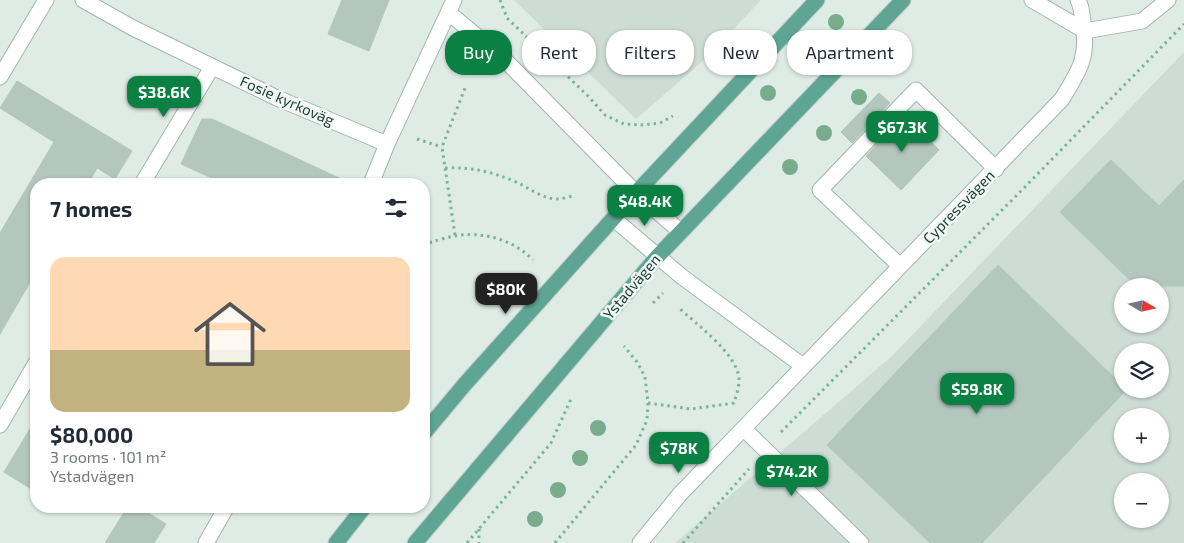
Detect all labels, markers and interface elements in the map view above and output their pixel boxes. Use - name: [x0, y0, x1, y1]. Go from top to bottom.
- chip: Buy: [445, 30, 512, 75]
- chip: Rent: [522, 30, 596, 75]
- chip: Filters: [606, 30, 694, 75]
- chip: New: [704, 30, 777, 75]
- chip: Apartment: [787, 30, 912, 75]
- street label: Fosie kyrkoväg: [238, 71, 338, 129]
- pin: $38.6K: [123, 76, 205, 118]
- text: $38.6K: [138, 82, 190, 101]
- pin: $67.3K: [861, 110, 943, 153]
- text: $67.3K: [877, 117, 927, 136]
- street label: Cypressvägen: [919, 166, 998, 247]
- pin: $48.4K: [604, 184, 686, 227]
- text: $48.4K: [618, 191, 672, 210]
- icon: filters: [382, 194, 410, 222]
- text: 7 homes: [50, 196, 132, 221]
- street label: Ystadvägen: [599, 250, 664, 322]
- pin: $80K: [476, 272, 536, 315]
- north arrow: [1114, 278, 1169, 332]
- map controls: [1114, 278, 1169, 528]
- text: $80K: [486, 279, 526, 298]
- icon: home: [185, 289, 275, 379]
- button: layers: [1114, 343, 1169, 398]
- pin: $59.8K: [936, 372, 1018, 415]
- text: $59.8K: [951, 379, 1003, 398]
- button: +: [1114, 408, 1169, 463]
- text: $80,000: [50, 422, 133, 447]
- pin: $78K: [649, 432, 709, 474]
- text: $78K: [660, 438, 698, 457]
- text: 3 rooms · 101 m²: [50, 447, 167, 466]
- pin: $74.2K: [751, 454, 833, 497]
- text: $74.2K: [766, 461, 818, 480]
- text: Ystadvägen: [50, 466, 134, 485]
- button: −: [1114, 473, 1169, 528]

